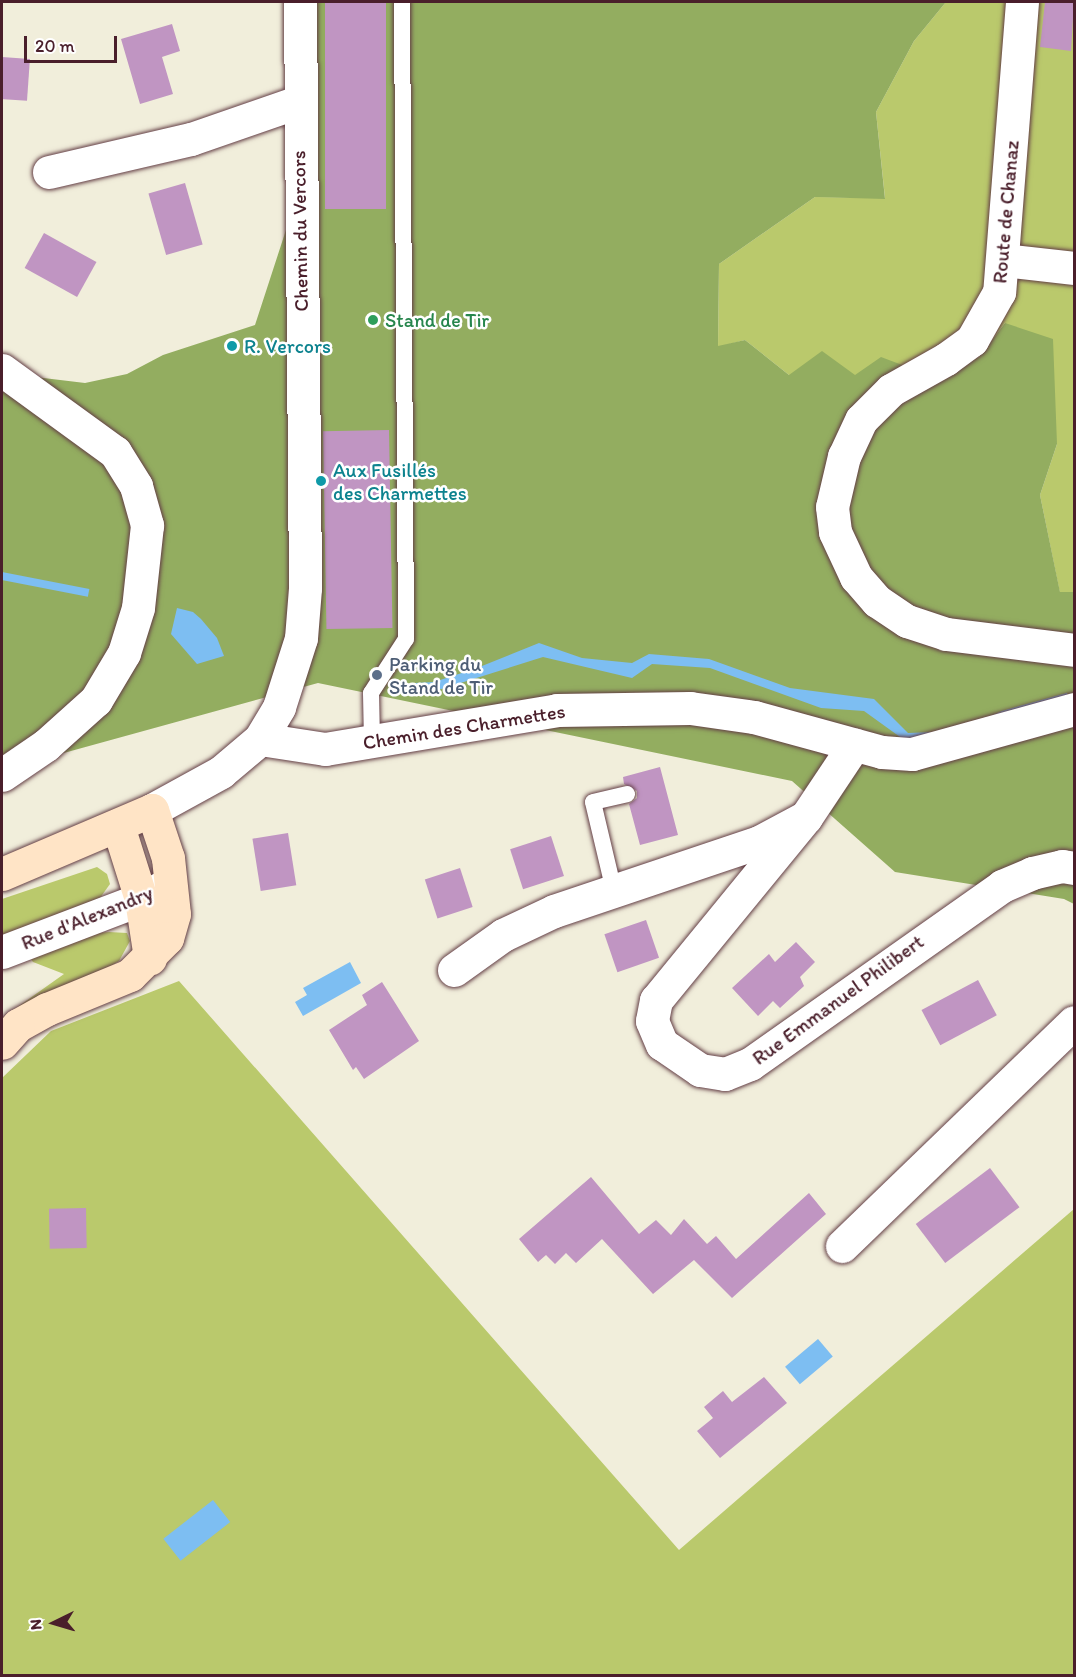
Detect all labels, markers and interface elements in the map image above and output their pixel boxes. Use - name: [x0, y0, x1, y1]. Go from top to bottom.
- scale bar: [27, 24, 120, 62]
- text: 20 m: [35, 35, 75, 57]
- street label: Route de Chanaz: [988, 139, 1024, 285]
- street label: Chemin du Vercors: [287, 150, 313, 312]
- place label: Stand de Tir: [385, 308, 489, 332]
- marker: Stand de Tir: [366, 313, 380, 327]
- place label: R. Vercors: [244, 334, 330, 358]
- marker: R. Vercors: [225, 339, 239, 353]
- place label: Aux Fusillés des Charmettes: [333, 458, 468, 505]
- marker: Aux Fusillés des Charmettes: [314, 474, 328, 488]
- place label: Parking du Stand de Tir: [389, 652, 493, 699]
- marker: Parking du Stand de Tir: [370, 668, 384, 682]
- street label: Chemin des Charmettes: [361, 699, 567, 755]
- street label: Rue d'Alexandry: [18, 881, 156, 955]
- street label: Rue Emmanuel Philibert: [747, 929, 929, 1071]
- north arrow: [24, 1593, 84, 1653]
- text: N: [26, 1618, 46, 1631]

